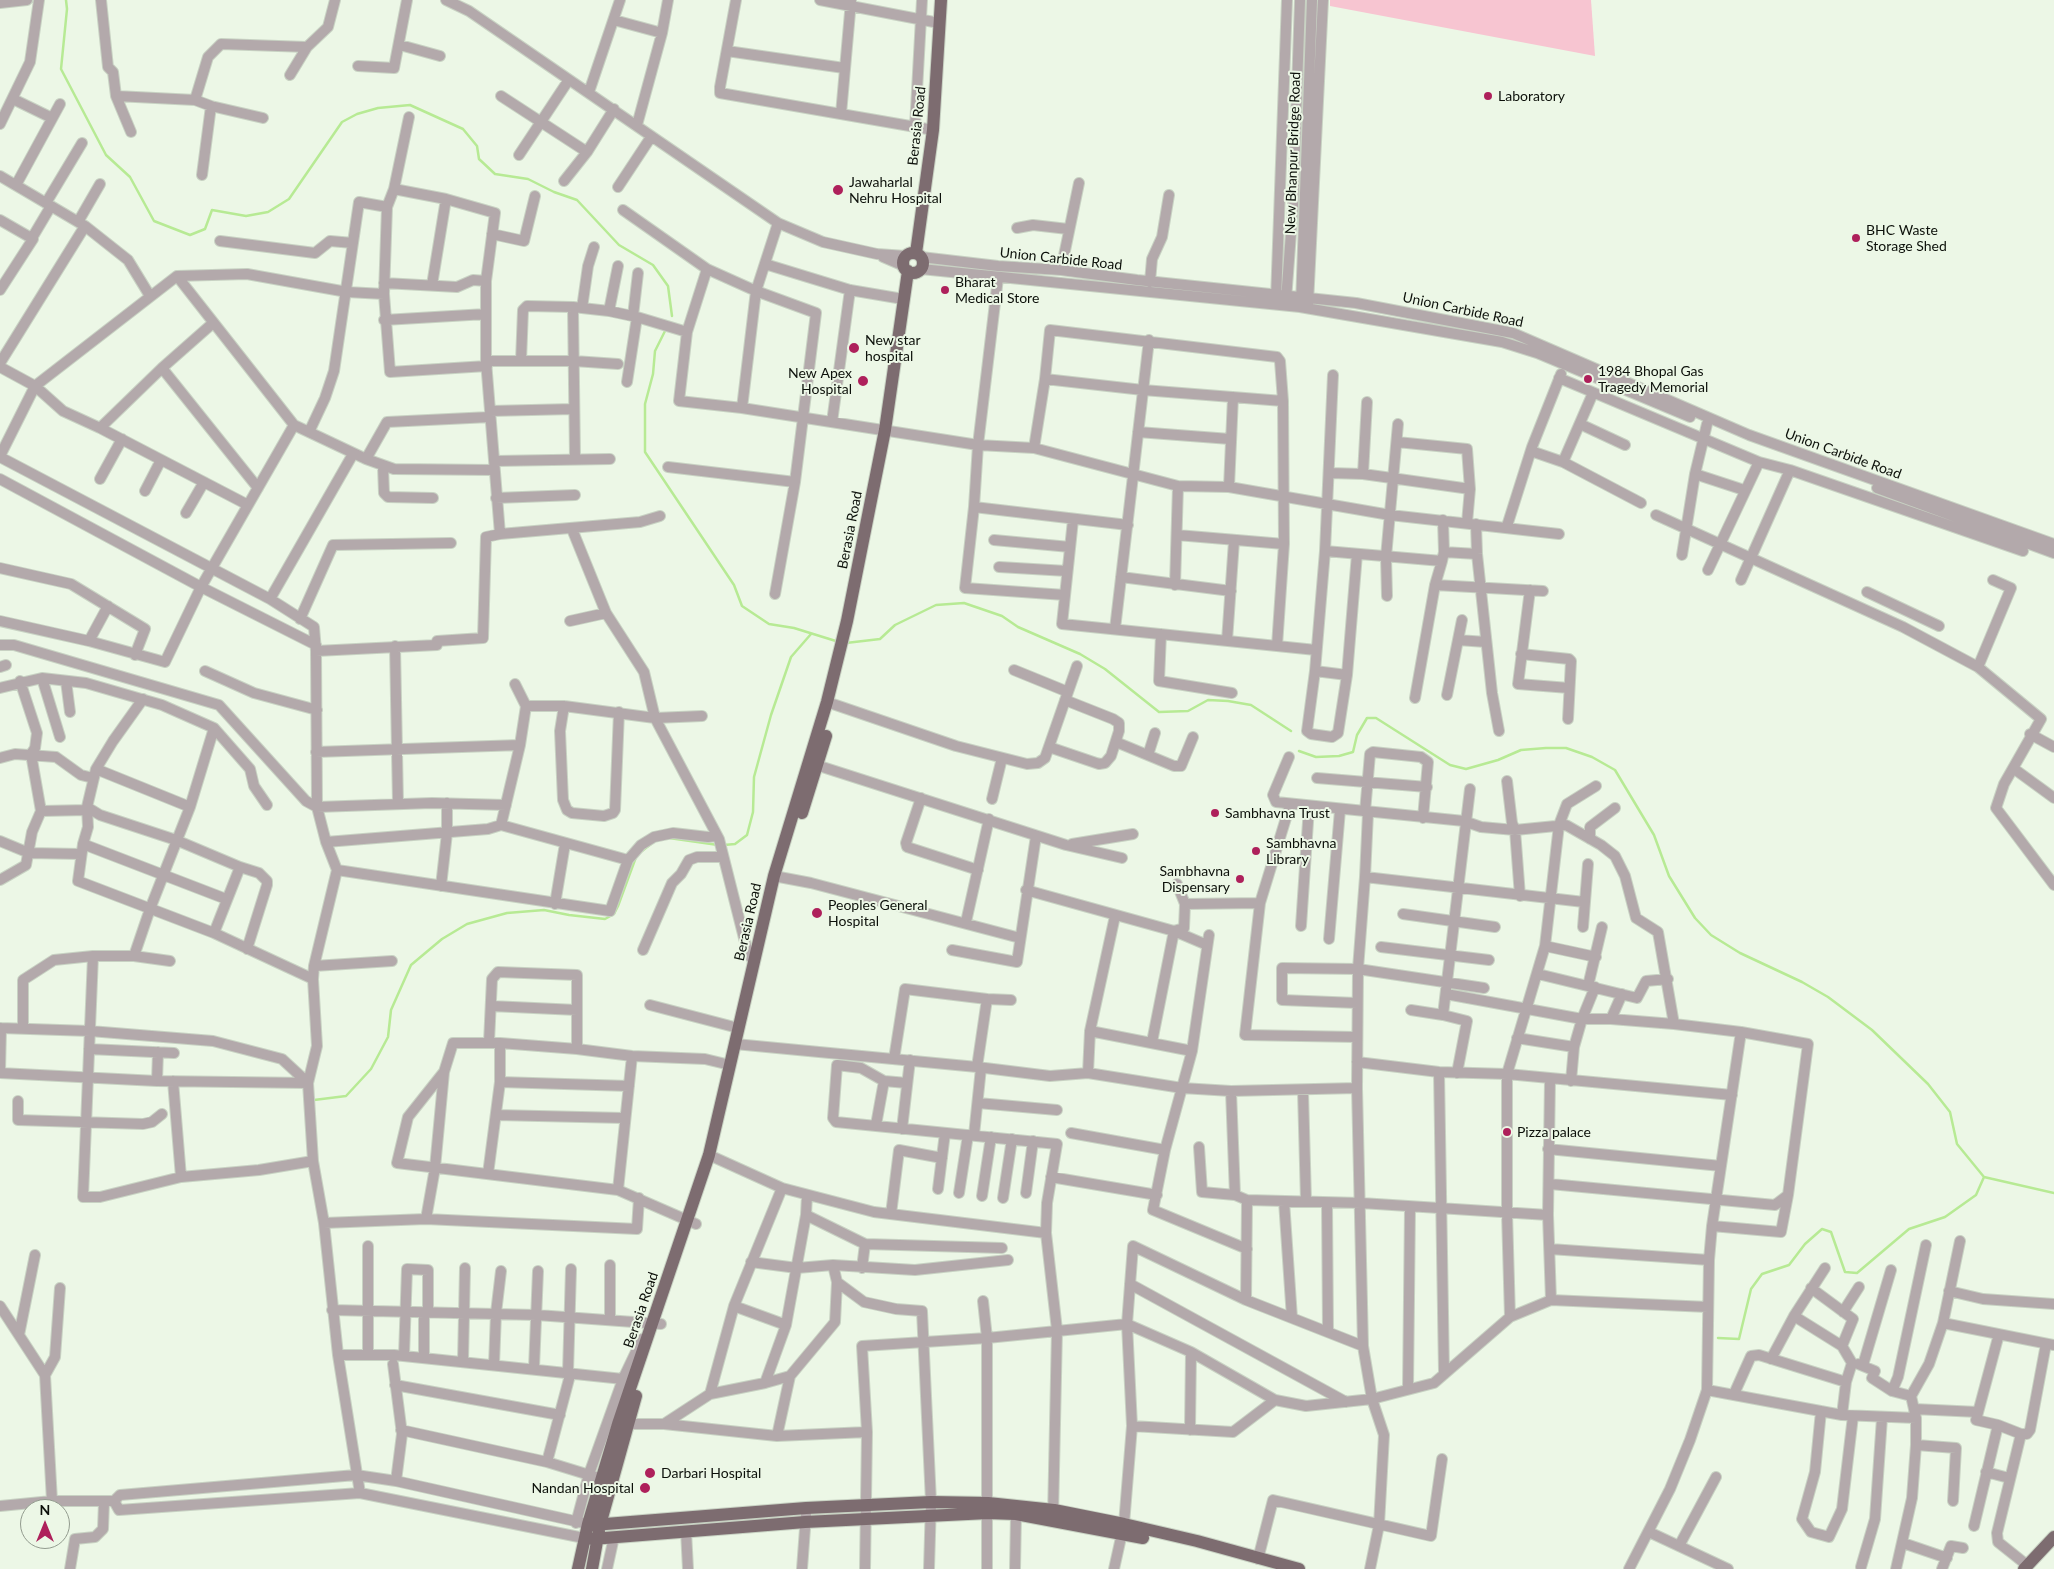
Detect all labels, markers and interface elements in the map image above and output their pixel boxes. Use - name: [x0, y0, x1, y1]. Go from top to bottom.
- street label: New Bhanpur Bridge Road: [1282, 71, 1304, 235]
- street label: Berasia Road: [905, 86, 929, 166]
- place label: Laboratory: [1498, 88, 1565, 104]
- marker: Laboratory: [1482, 90, 1494, 102]
- place label: Jawaharlal Nehru Hospital: [849, 174, 942, 206]
- marker: Jawaharlal Nehru Hospital: [831, 183, 845, 197]
- place label: BHC Waste Storage Shed: [1866, 222, 1947, 254]
- marker: BHC Waste Storage Shed: [1850, 232, 1862, 244]
- street label: Union Carbide Road: [999, 244, 1123, 274]
- place label: Bharat Medical Store: [955, 274, 1039, 306]
- marker: Bharat Medical Store: [939, 284, 951, 296]
- street label: Union Carbide Road: [1401, 289, 1525, 331]
- place label: New star hospital: [865, 332, 921, 364]
- marker: New star hospital: [847, 341, 861, 355]
- place label: 1984 Bhopal Gas Tragedy Memorial: [1598, 363, 1708, 396]
- place label: New Apex Hospital: [788, 365, 852, 398]
- marker: 1984 Bhopal Gas Tragedy Memorial: [1582, 373, 1594, 385]
- marker: New Apex Hospital: [856, 374, 870, 388]
- street label: Union Carbide Road: [1782, 425, 1904, 483]
- street label: Berasia Road: [834, 489, 866, 571]
- place label: Sambhavna Trust: [1225, 805, 1330, 821]
- marker: Sambhavna Trust: [1209, 807, 1221, 819]
- place label: Sambhavna Library: [1266, 835, 1336, 868]
- marker: Sambhavna Library: [1250, 845, 1262, 857]
- place label: Sambhavna Dispensary: [1160, 863, 1230, 896]
- marker: Sambhavna Dispensary: [1234, 873, 1246, 885]
- street label: Berasia Road: [731, 881, 765, 963]
- place label: Peoples General Hospital: [828, 897, 928, 930]
- marker: Peoples General Hospital: [810, 906, 824, 920]
- place label: Pizza palace: [1517, 1124, 1591, 1140]
- marker: Pizza palace: [1501, 1126, 1513, 1138]
- street label: Berasia Road: [620, 1270, 662, 1350]
- place label: Darbari Hospital: [661, 1465, 761, 1481]
- marker: Darbari Hospital: [643, 1466, 657, 1480]
- place label: Nandan Hospital: [532, 1480, 634, 1496]
- marker: Nandan Hospital: [638, 1481, 652, 1495]
- north arrow: [20, 1499, 70, 1549]
- text: N: [40, 1501, 50, 1518]

